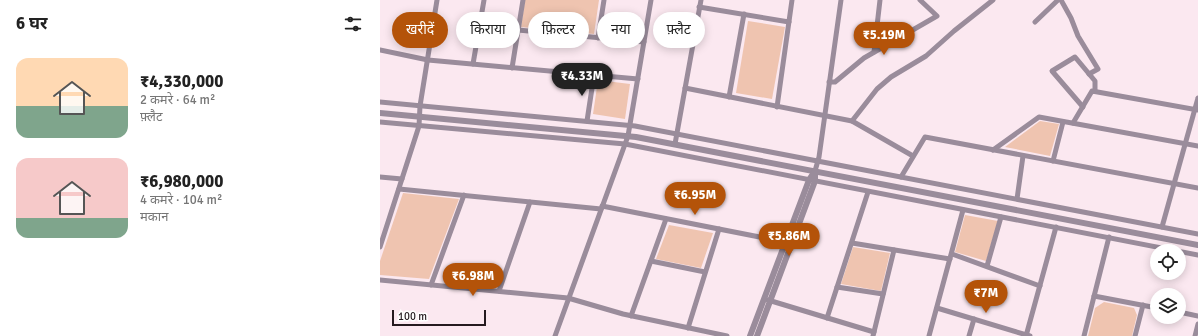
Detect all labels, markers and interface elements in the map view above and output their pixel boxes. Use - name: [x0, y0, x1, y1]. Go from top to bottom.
- chip: खरीदें: [392, 12, 448, 48]
- chip: किराया: [456, 12, 520, 48]
- chip: फ़िल्टर: [528, 12, 589, 48]
- chip: नया: [597, 12, 645, 48]
- chip: फ़्लैट: [653, 12, 705, 48]
- text: 6 घर: [16, 13, 47, 34]
- icon: filters: [342, 13, 364, 35]
- pin: ₹5.19M: [851, 22, 917, 56]
- text: ₹5.19M: [863, 27, 905, 43]
- pin: ₹4.33M: [549, 63, 615, 97]
- text: ₹4.33M: [561, 68, 603, 84]
- text: ₹4,330,000: [140, 71, 223, 92]
- icon: home: [48, 74, 96, 122]
- text: 2 कमरे · 64 m²: [140, 92, 215, 108]
- text: फ़्लैट: [140, 109, 163, 125]
- text: ₹6,980,000: [140, 171, 223, 192]
- icon: home: [48, 174, 96, 222]
- pin: ₹6.95M: [662, 182, 728, 216]
- text: ₹6.95M: [674, 187, 716, 203]
- text: 4 कमरे · 104 m²: [140, 192, 222, 208]
- text: मकान: [140, 209, 168, 225]
- pin: ₹5.86M: [756, 223, 822, 257]
- text: ₹5.86M: [768, 228, 810, 244]
- map controls: [1150, 244, 1186, 324]
- button: locate: [1150, 244, 1186, 280]
- pin: ₹6.98M: [440, 263, 506, 297]
- text: ₹6.98M: [452, 268, 494, 284]
- pin: ₹7M: [967, 280, 1005, 314]
- text: ₹7M: [974, 285, 998, 301]
- button: layers: [1150, 288, 1186, 324]
- scale bar: [392, 308, 486, 327]
- text: 100 m: [398, 310, 427, 323]

